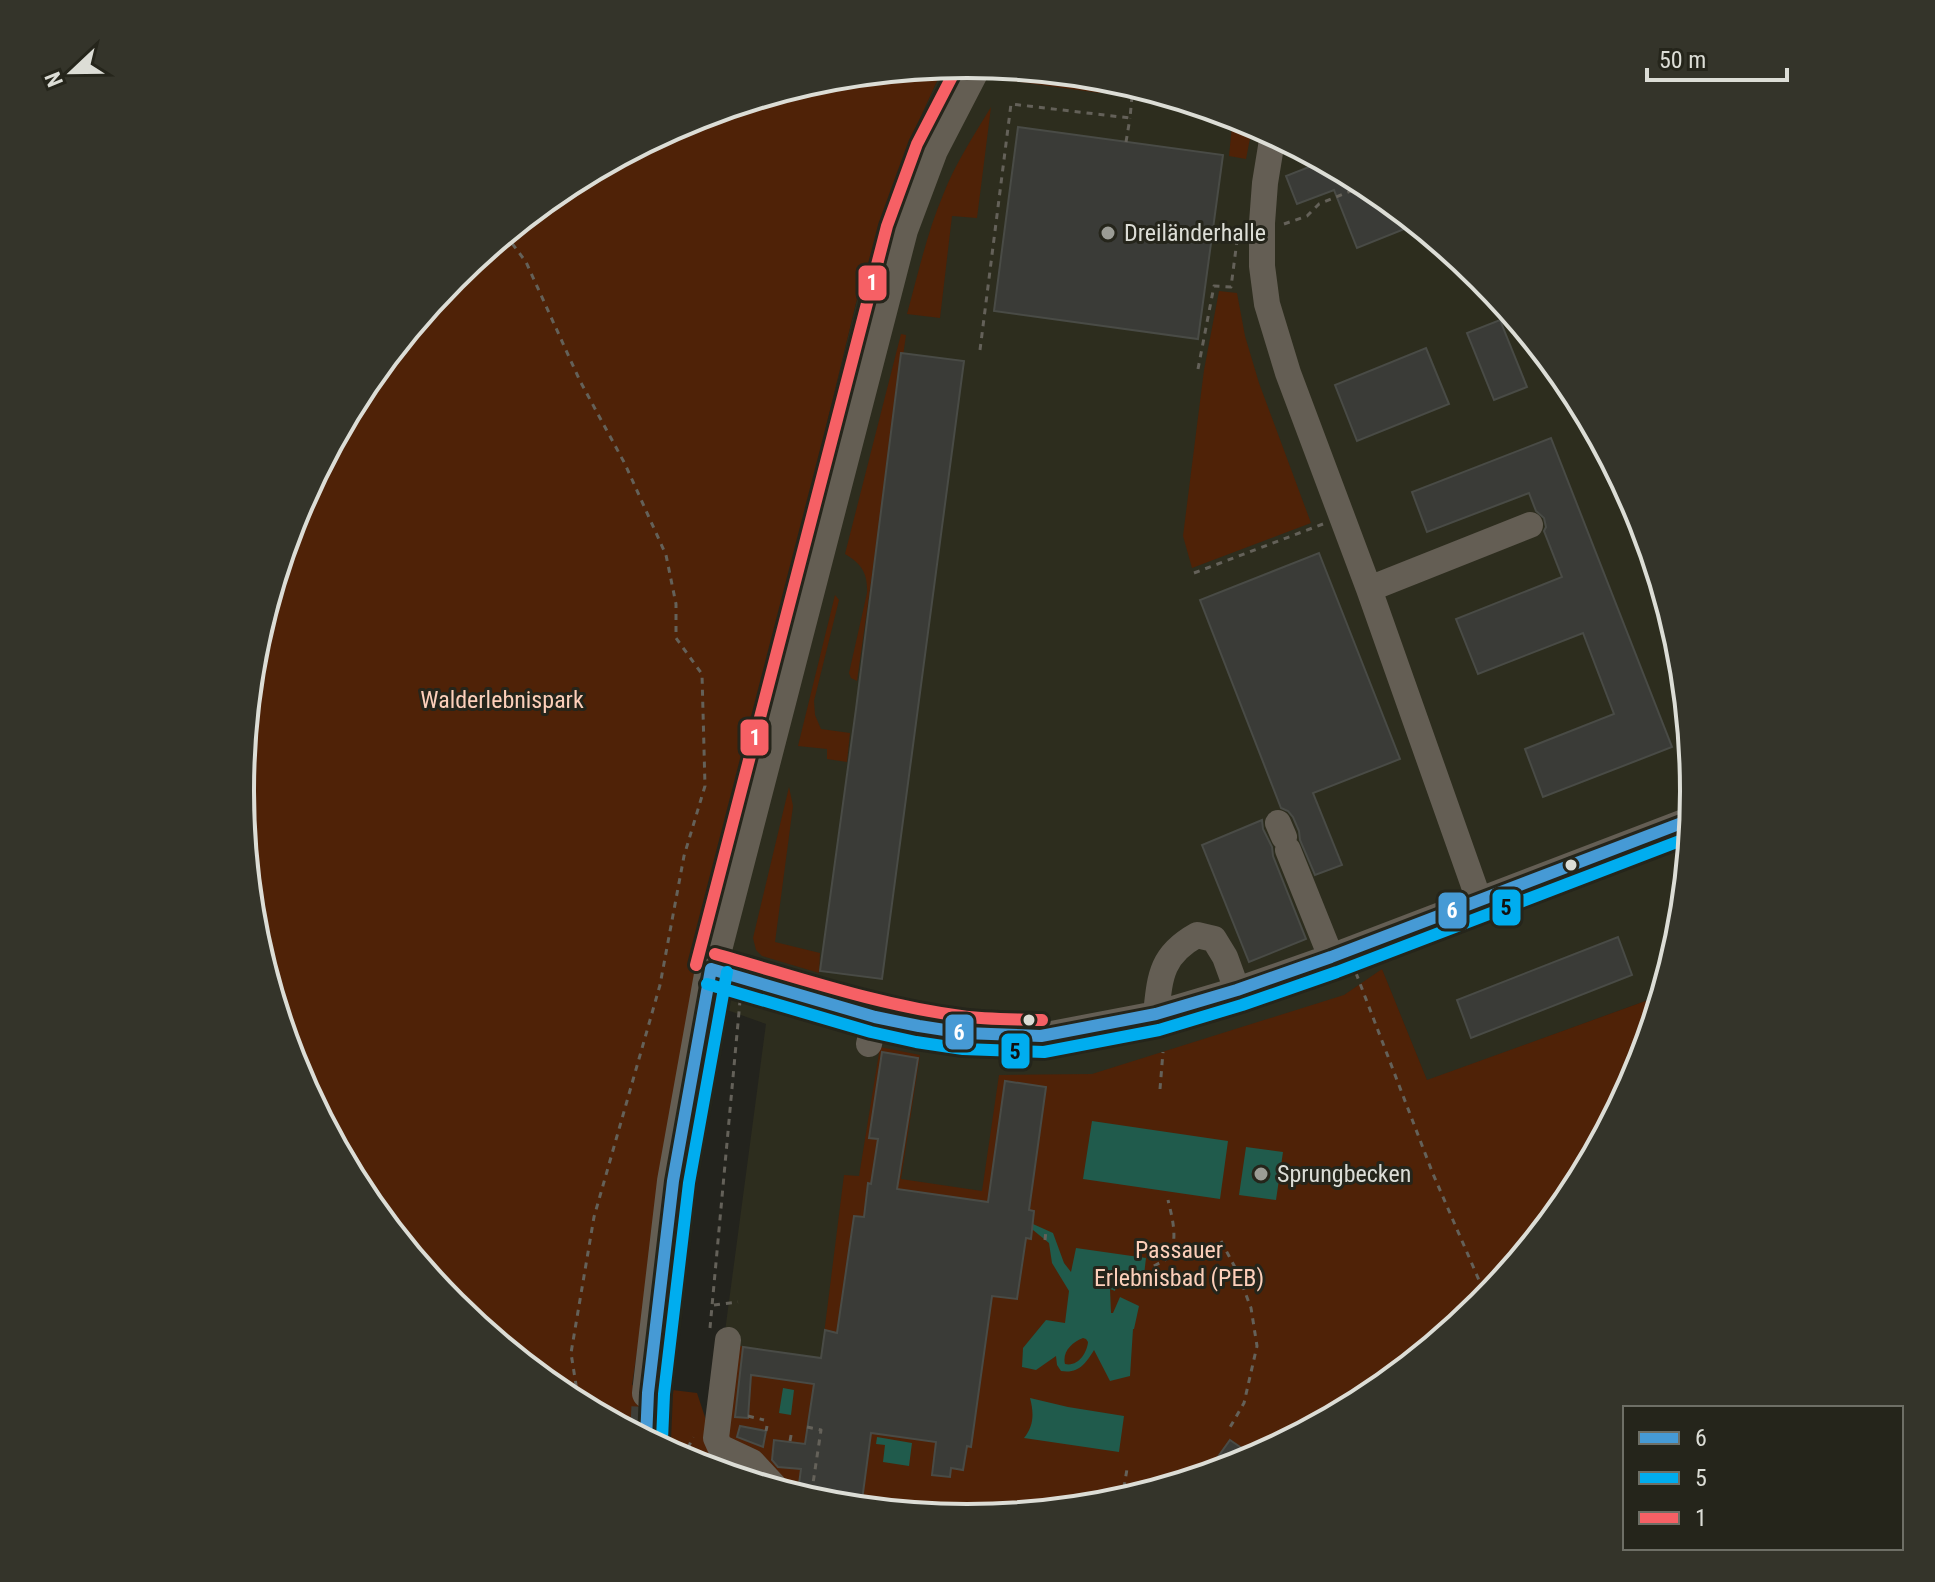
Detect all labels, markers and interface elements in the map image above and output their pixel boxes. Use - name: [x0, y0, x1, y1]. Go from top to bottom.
- north arrow: [32, 32, 112, 112]
- scale bar: [1647, 32, 1787, 82]
- text: 50 m: [1659, 46, 1706, 74]
- text: N: [40, 68, 68, 90]
- place label: Dreiländerhalle: [1124, 219, 1266, 247]
- marker: Dreiländerhalle: [1099, 224, 1117, 242]
- line badge: 1: [857, 264, 888, 302]
- text: 1: [866, 270, 878, 295]
- park label: Walderlebnispark: [420, 686, 584, 714]
- line badge: 1: [739, 718, 770, 757]
- text: 1: [749, 725, 761, 750]
- unlabelled marker: [1563, 857, 1579, 873]
- line badge: 5: [1491, 888, 1522, 927]
- line badge: 6: [1437, 891, 1468, 930]
- text: 5: [1500, 895, 1512, 920]
- text: 6: [1446, 898, 1458, 923]
- unlabelled marker: [1021, 1012, 1037, 1028]
- line badge: 6: [944, 1013, 975, 1051]
- text: 6: [953, 1020, 965, 1045]
- line badge: 5: [1000, 1032, 1031, 1070]
- text: 5: [1009, 1039, 1021, 1064]
- place label: Sprungbecken: [1277, 1160, 1411, 1188]
- marker: Sprungbecken: [1252, 1165, 1270, 1183]
- park label: Passauer Erlebnisbad (PEB): [1094, 1236, 1264, 1292]
- legend: [1623, 1406, 1903, 1550]
- text: 6: [1695, 1424, 1707, 1452]
- text: 5: [1695, 1464, 1707, 1492]
- text: 1: [1695, 1504, 1707, 1532]

